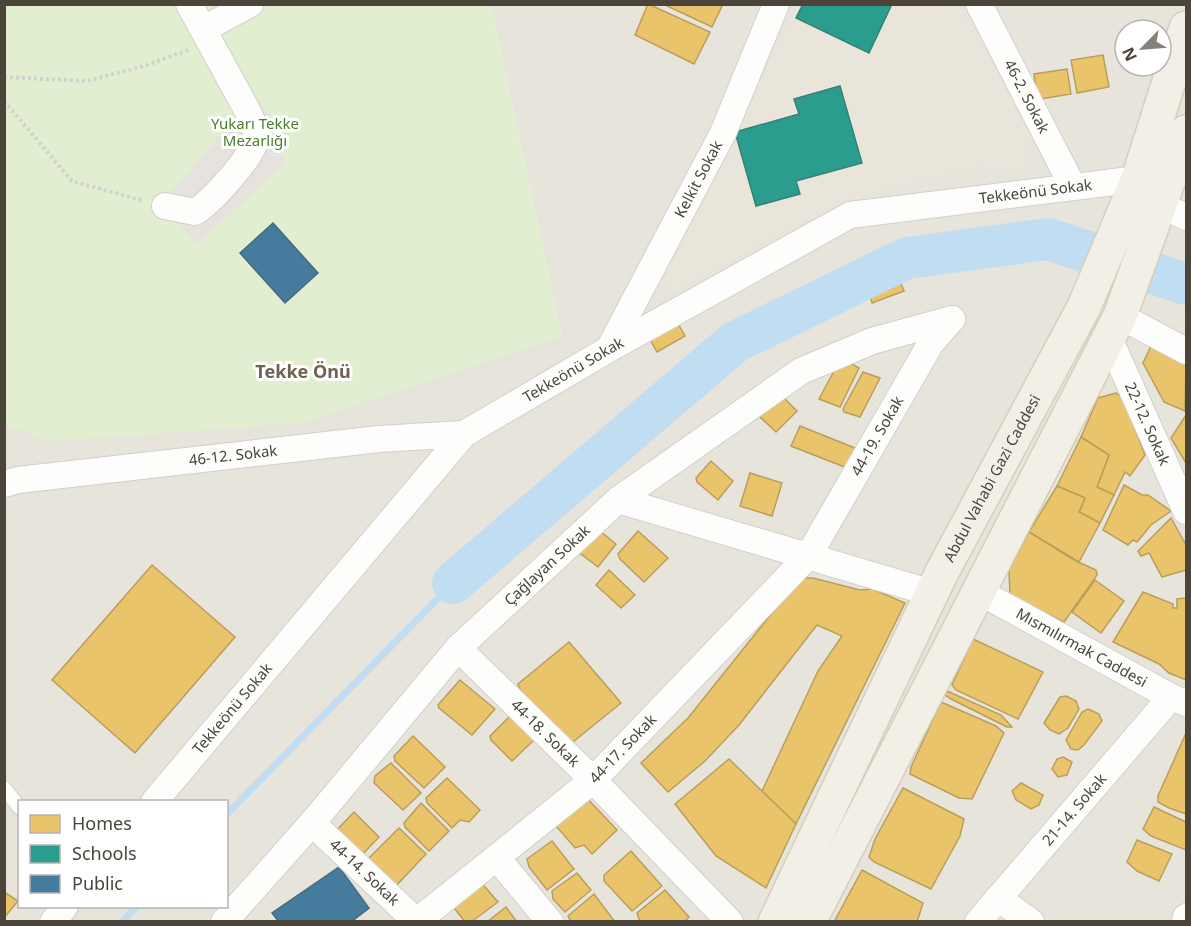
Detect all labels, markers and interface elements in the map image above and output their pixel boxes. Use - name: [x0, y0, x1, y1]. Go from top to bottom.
- north arrow: [1113, 18, 1173, 78]
- text: N: [1117, 44, 1142, 65]
- street label: 46-2. Sokak: [1000, 56, 1055, 136]
- park label: Yukarı Tekke Mezarlığı: [211, 113, 299, 150]
- street label: Kelkit Sokak: [669, 137, 726, 221]
- street label: Tekkeönü Sokak: [978, 174, 1093, 208]
- street label: Tekkeönü Sokak: [519, 332, 627, 406]
- district label: Tekke Önü: [255, 359, 351, 383]
- street label: 22-12. Sokak: [1121, 379, 1175, 468]
- street label: Abdul Vahabi Gazi Caddesi: [938, 391, 1044, 565]
- street label: 44-19. Sokak: [846, 392, 907, 479]
- street label: 46-12. Sokak: [188, 440, 278, 470]
- street label: Çağlayan Sokak: [499, 520, 594, 610]
- street label: Mısmılırmak Caddesi: [1013, 603, 1151, 691]
- street label: Tekkeönü Sokak: [188, 658, 276, 758]
- street label: 44-18. Sokak: [507, 694, 585, 771]
- street label: 44-17. Sokak: [584, 709, 660, 787]
- street label: 21-14. Sokak: [1037, 769, 1110, 849]
- legend: [18, 800, 228, 908]
- text: Homes: [72, 811, 132, 835]
- street label: 44-14. Sokak: [326, 834, 404, 909]
- text: Schools: [72, 841, 137, 865]
- text: Public: [72, 871, 123, 895]

